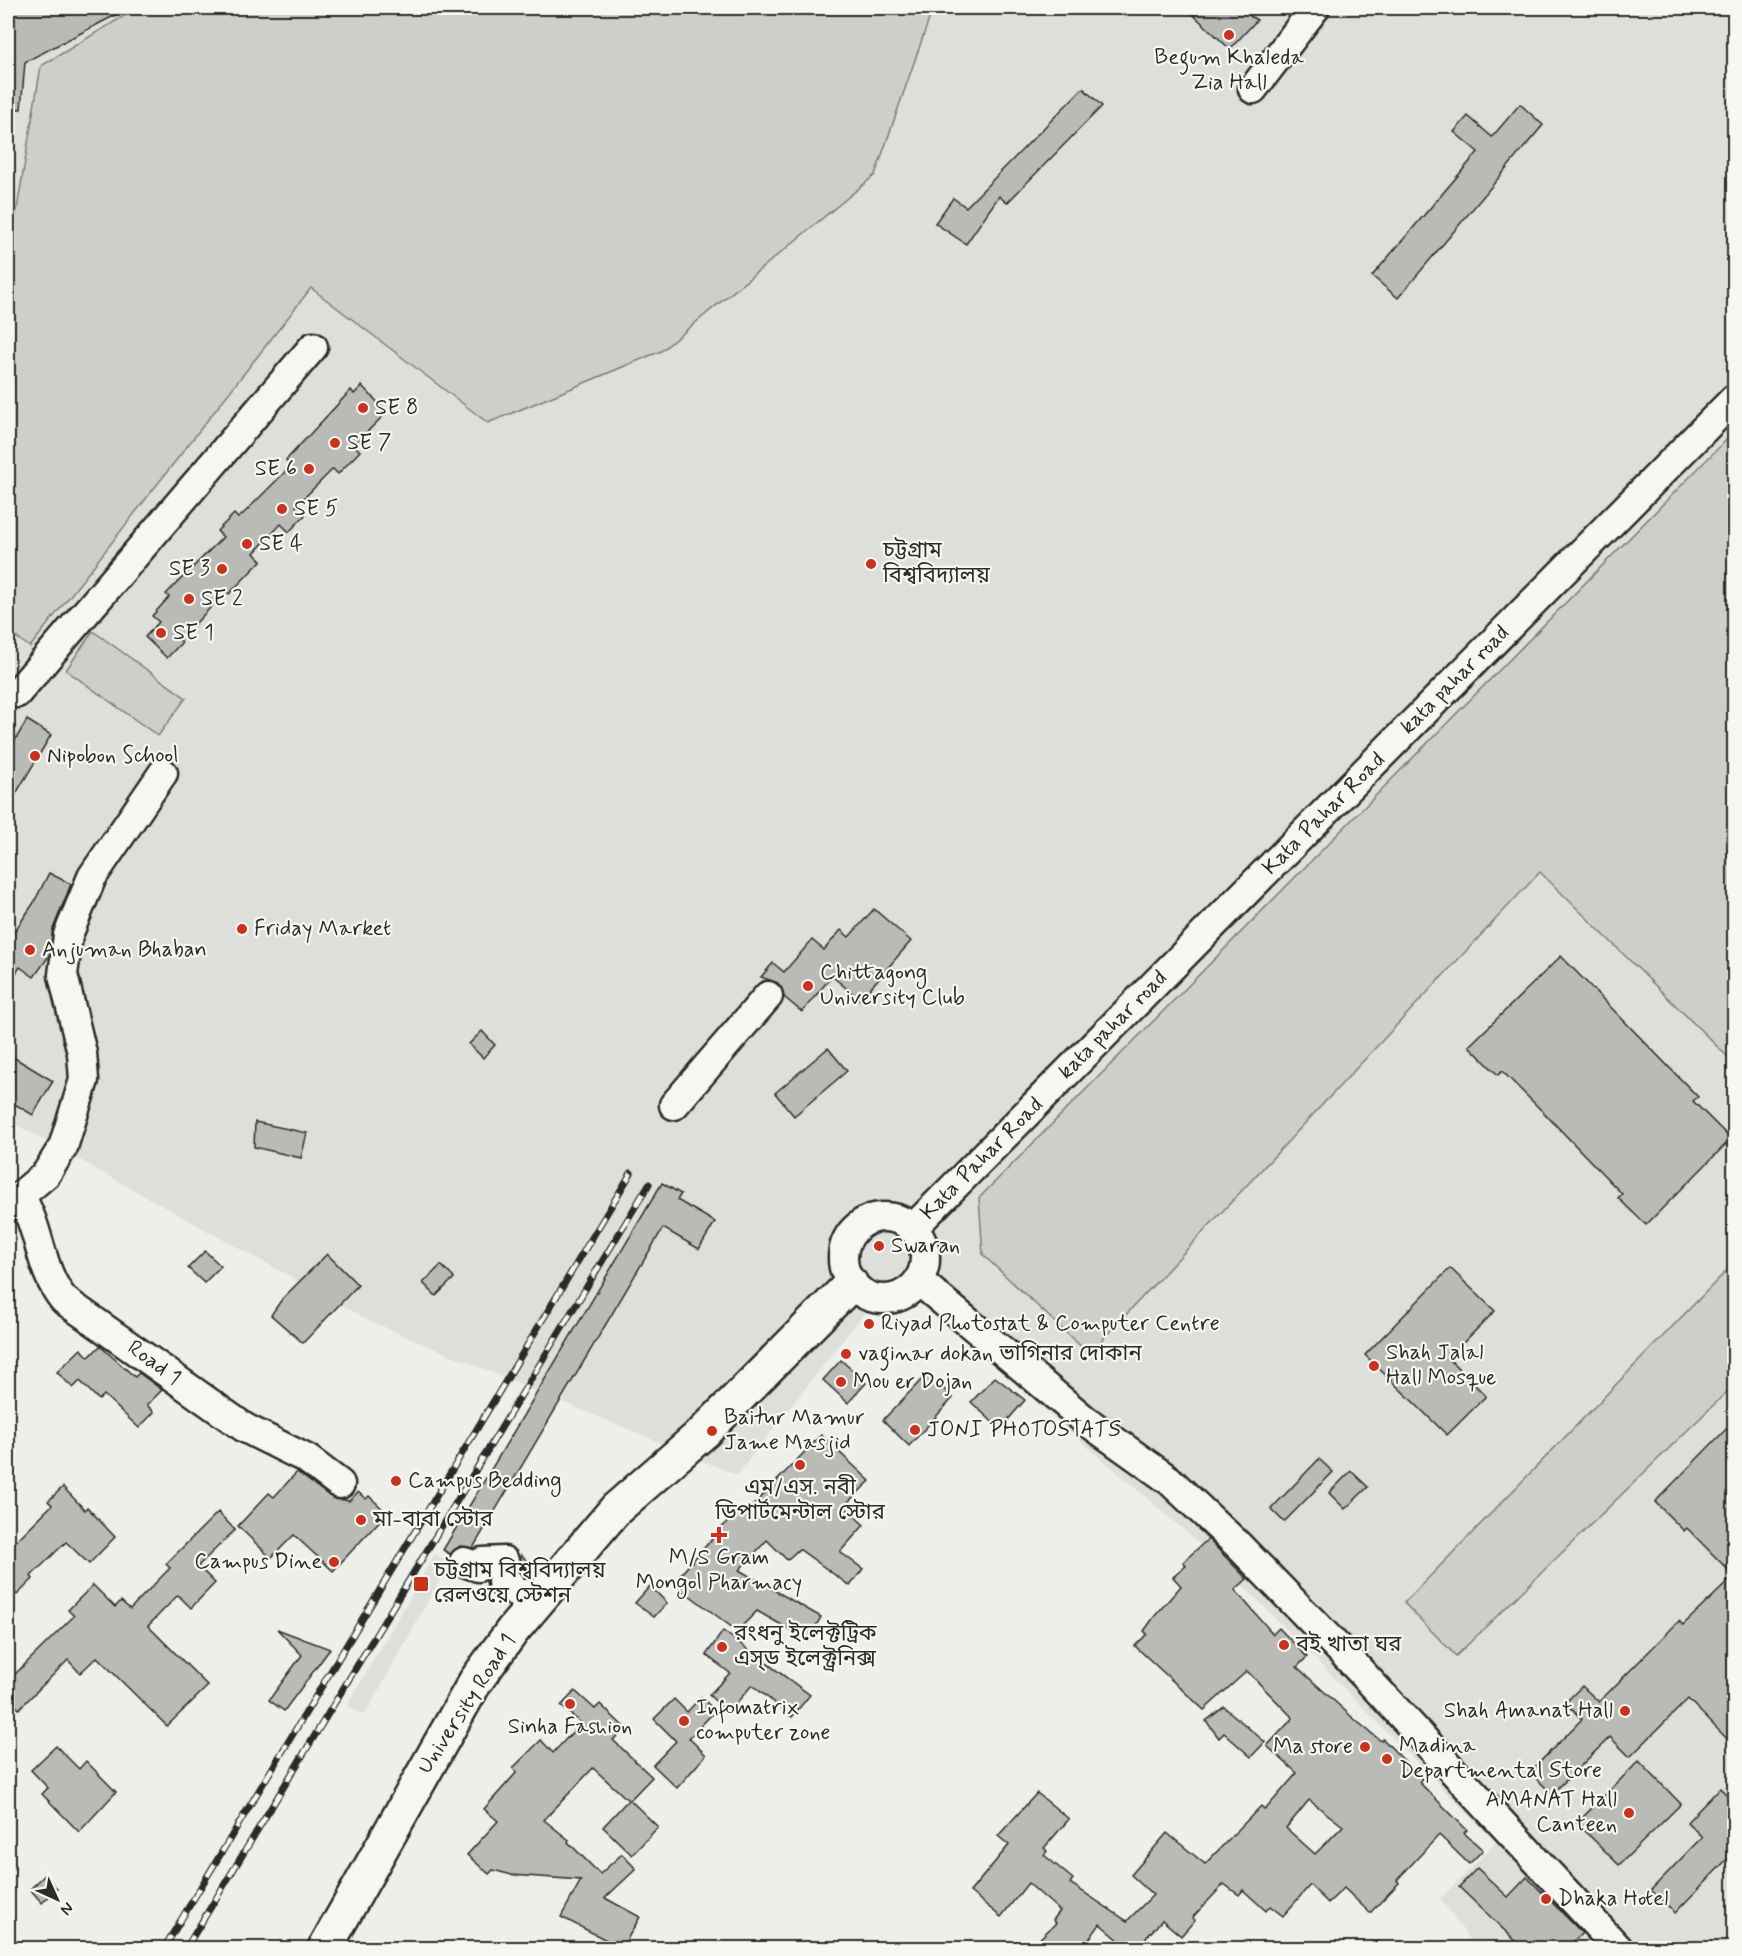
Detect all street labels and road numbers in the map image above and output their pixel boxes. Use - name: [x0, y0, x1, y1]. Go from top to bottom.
- street label: kata pahar road: [1394, 619, 1516, 741]
- street label: Kata Pahar Road: [1257, 747, 1391, 881]
- street label: kata pahar road: [1052, 964, 1174, 1086]
- street label: Kata Pahar Road: [915, 1092, 1049, 1226]
- street label: Road 1: [122, 1334, 186, 1392]
- street label: University Road 1: [411, 1629, 523, 1779]

